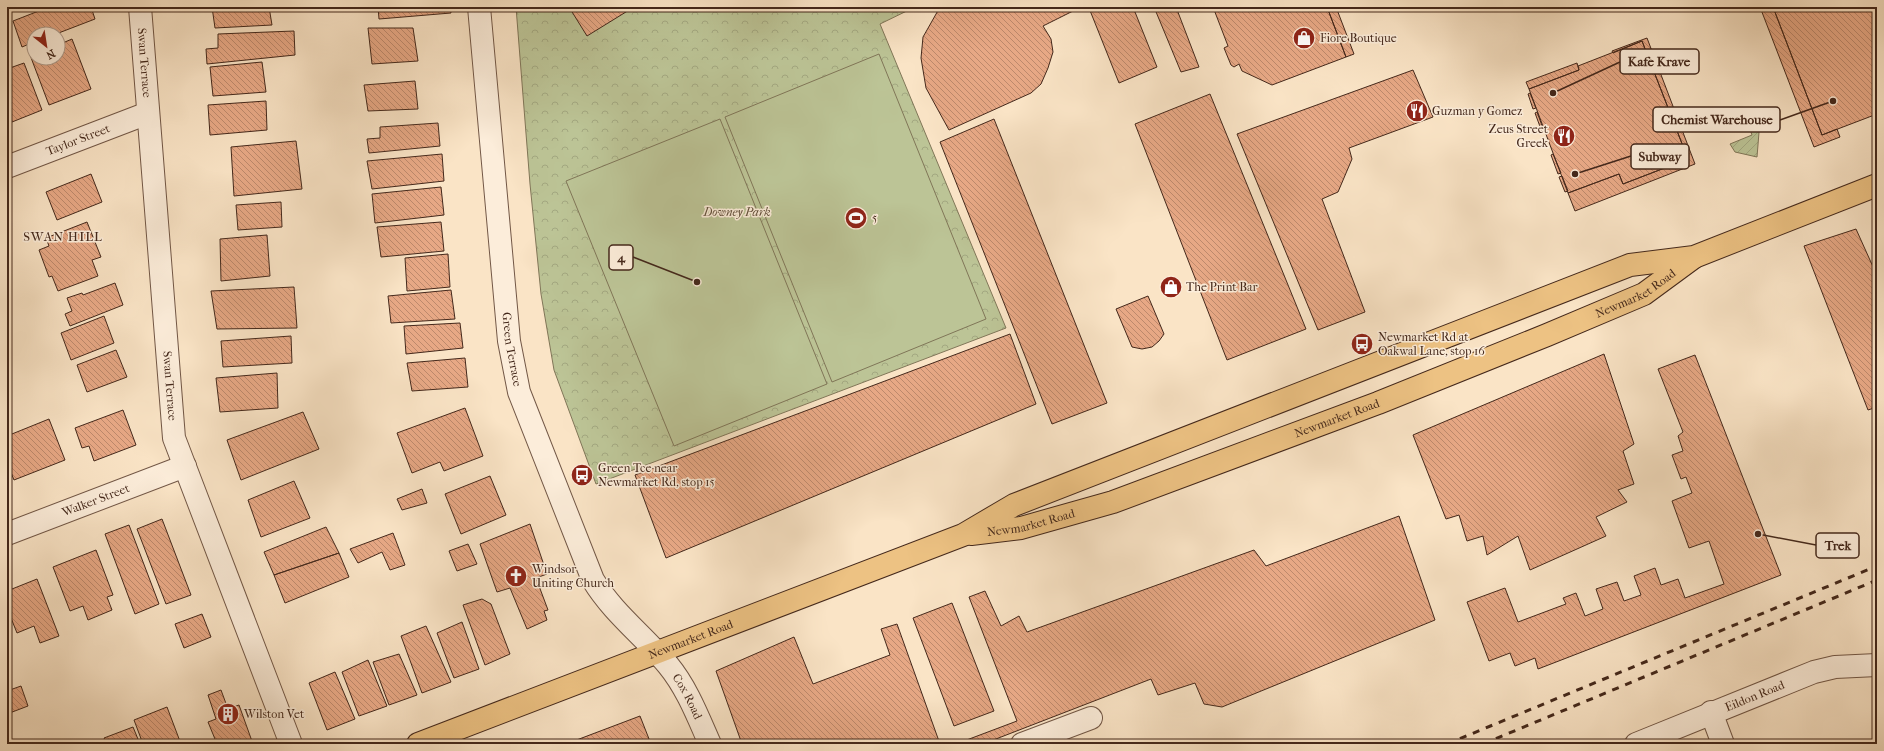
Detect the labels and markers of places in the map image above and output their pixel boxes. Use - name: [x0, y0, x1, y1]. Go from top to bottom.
- shop icon: Fiore Boutique: [1291, 25, 1317, 51]
- place label: Fiore Boutique: [1320, 31, 1397, 45]
- callout: Kafe Krave: [1620, 49, 1699, 74]
- restaurant icon: Guzman y Gomez: [1404, 98, 1430, 124]
- place label: Guzman y Gomez: [1432, 104, 1523, 118]
- callout: Chemist Warehouse: [1653, 107, 1780, 132]
- place label: Zeus Street Greek: [1489, 122, 1549, 150]
- restaurant icon: Zeus Street Greek: [1551, 123, 1577, 149]
- callout: Subway: [1631, 144, 1689, 169]
- sports icon: 5: [843, 205, 869, 231]
- place label: 5: [872, 211, 877, 225]
- callout: 4: [609, 245, 633, 270]
- shop icon: The Print Bar: [1158, 274, 1184, 300]
- place label: The Print Bar: [1186, 280, 1258, 294]
- place label: Newmarket Rd at Oakwal Lane, stop 16: [1378, 330, 1485, 358]
- bus stop icon: Newmarket Rd at Oakwal Lane, stop 16: [1349, 331, 1375, 357]
- place label: Green Tce near Newmarket Rd, stop 15: [598, 461, 715, 489]
- bus stop icon: Green Tce near Newmarket Rd, stop 15: [569, 462, 595, 488]
- callout: Trek: [1816, 533, 1859, 558]
- place label: Windsor Uniting Church: [531, 562, 614, 590]
- church icon: Windsor Uniting Church: [503, 563, 529, 589]
- building icon: Wilston Vet: [215, 701, 241, 727]
- place label: Wilston Vet: [243, 707, 305, 721]

